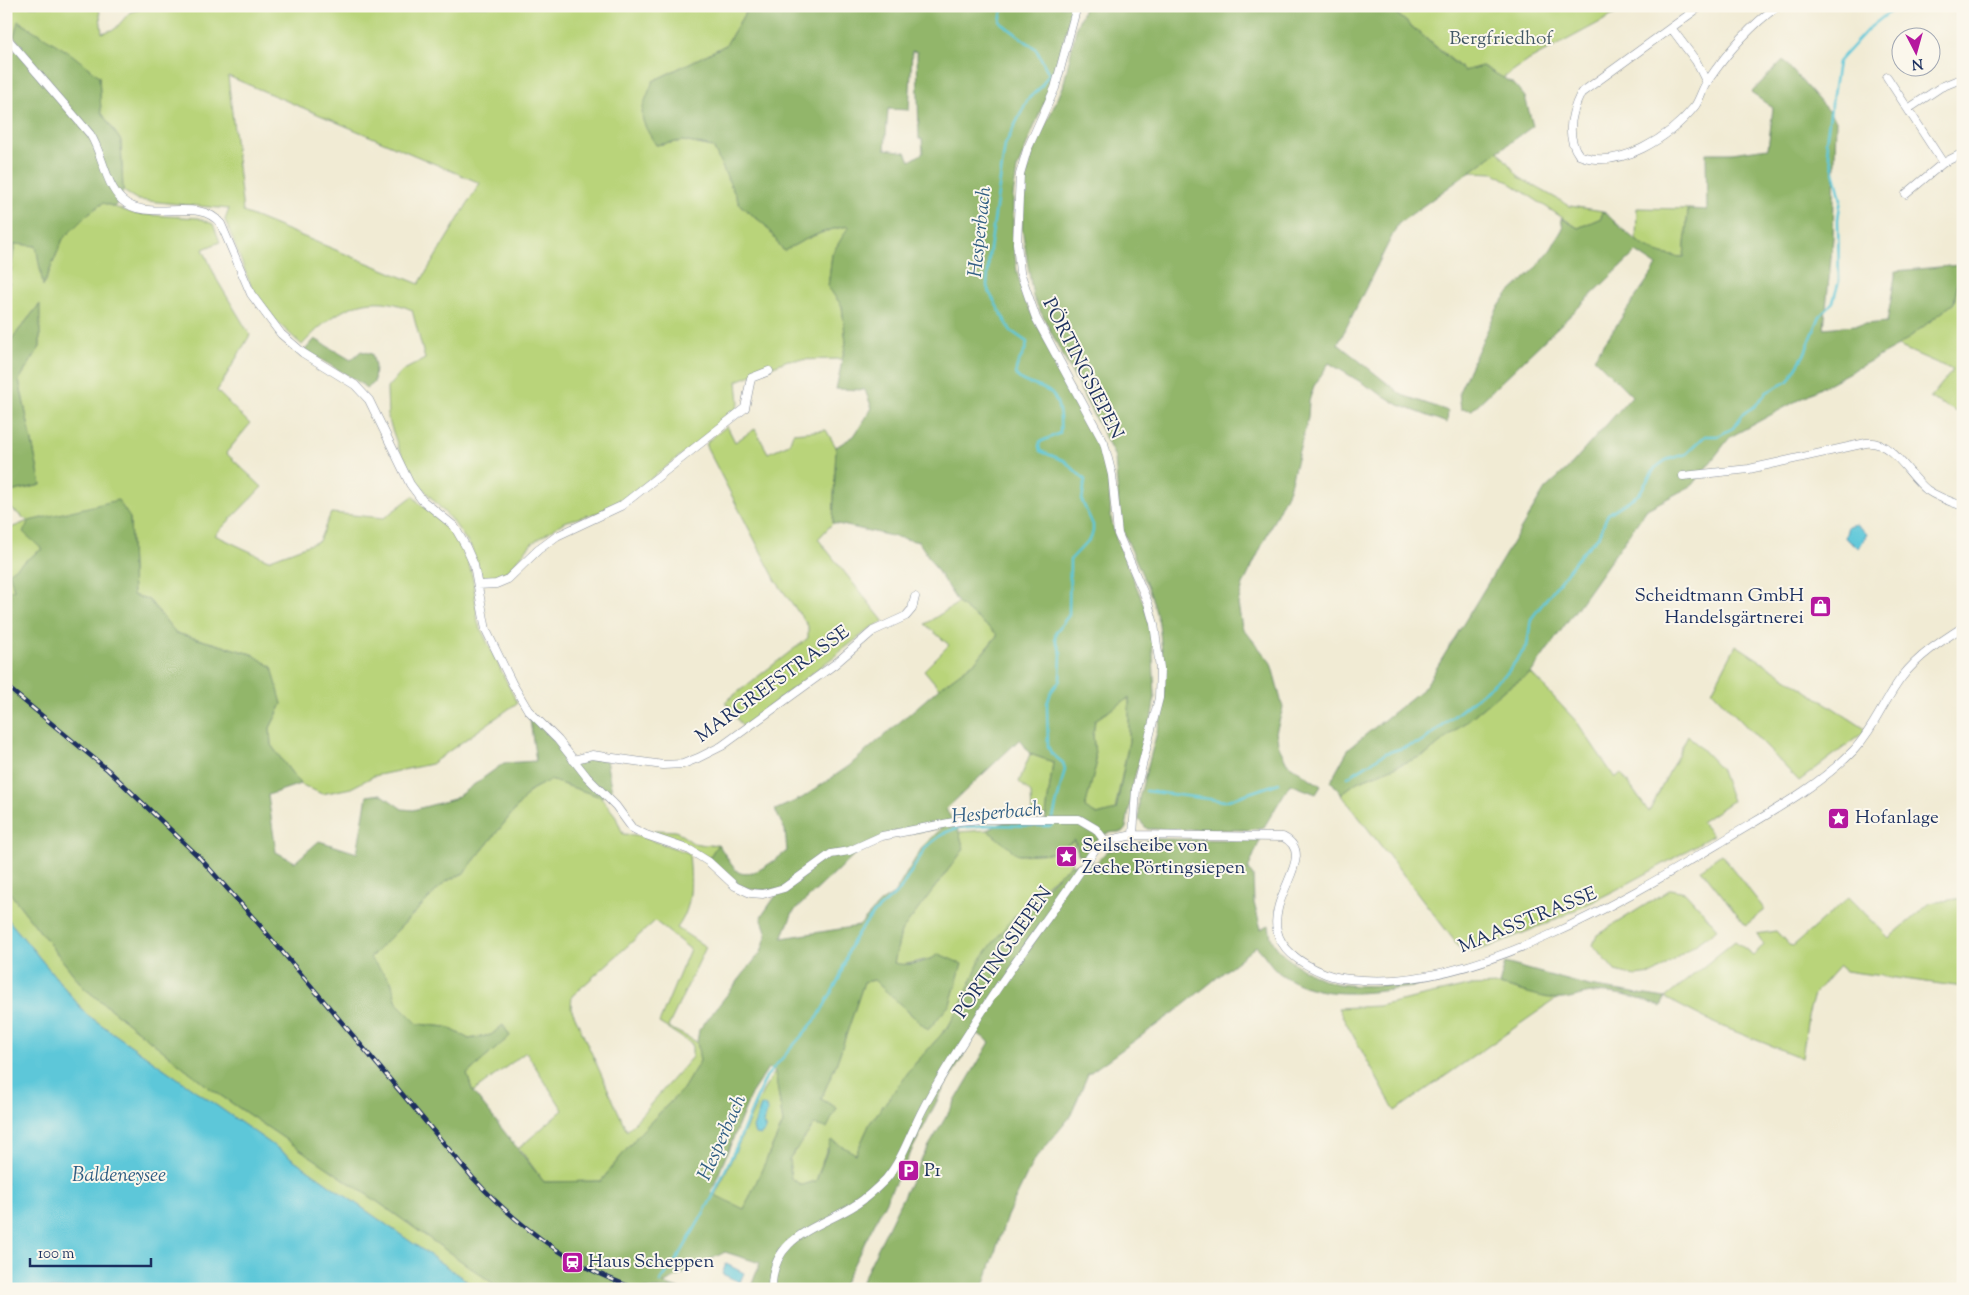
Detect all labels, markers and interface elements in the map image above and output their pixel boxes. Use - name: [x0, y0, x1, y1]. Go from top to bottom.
- park label: Bergfriedhof: [1449, 26, 1554, 53]
- north arrow: [1892, 28, 1942, 78]
- text: N: [1911, 52, 1924, 73]
- water label: Hesperbach: [962, 185, 1000, 279]
- street label: PÖRTINGSIEPEN: [1035, 294, 1129, 444]
- place label: Scheidtmann GmbH Handelsgärtnerei: [1635, 583, 1804, 632]
- shop icon: Scheidtmann GmbH Handelsgärtnerei: [1808, 595, 1832, 619]
- street label: MARGREFSTRASSE: [690, 619, 856, 750]
- water label: Hesperbach: [950, 796, 1044, 832]
- place label: Hofanlage: [1855, 805, 1939, 832]
- place icon: Hofanlage: [1827, 806, 1851, 830]
- place label: Seilscheibe von Zeche Pörtingsiepen: [1082, 833, 1246, 882]
- place icon: Seilscheibe von Zeche Pörtingsiepen: [1054, 845, 1078, 869]
- street label: MAASSTRASSE: [1455, 881, 1602, 961]
- street label: PÖRTINGSIEPEN: [948, 882, 1060, 1024]
- water label: Hesperbach: [691, 1090, 755, 1185]
- place label: P1: [924, 1158, 941, 1185]
- parking icon: P1: [896, 1159, 920, 1183]
- water label: Baldeneysee: [72, 1162, 166, 1191]
- scale bar: [30, 1235, 151, 1267]
- text: 100 m: [38, 1244, 75, 1265]
- place label: Haus Scheppen: [588, 1249, 714, 1276]
- station icon: Haus Scheppen: [560, 1250, 584, 1274]

